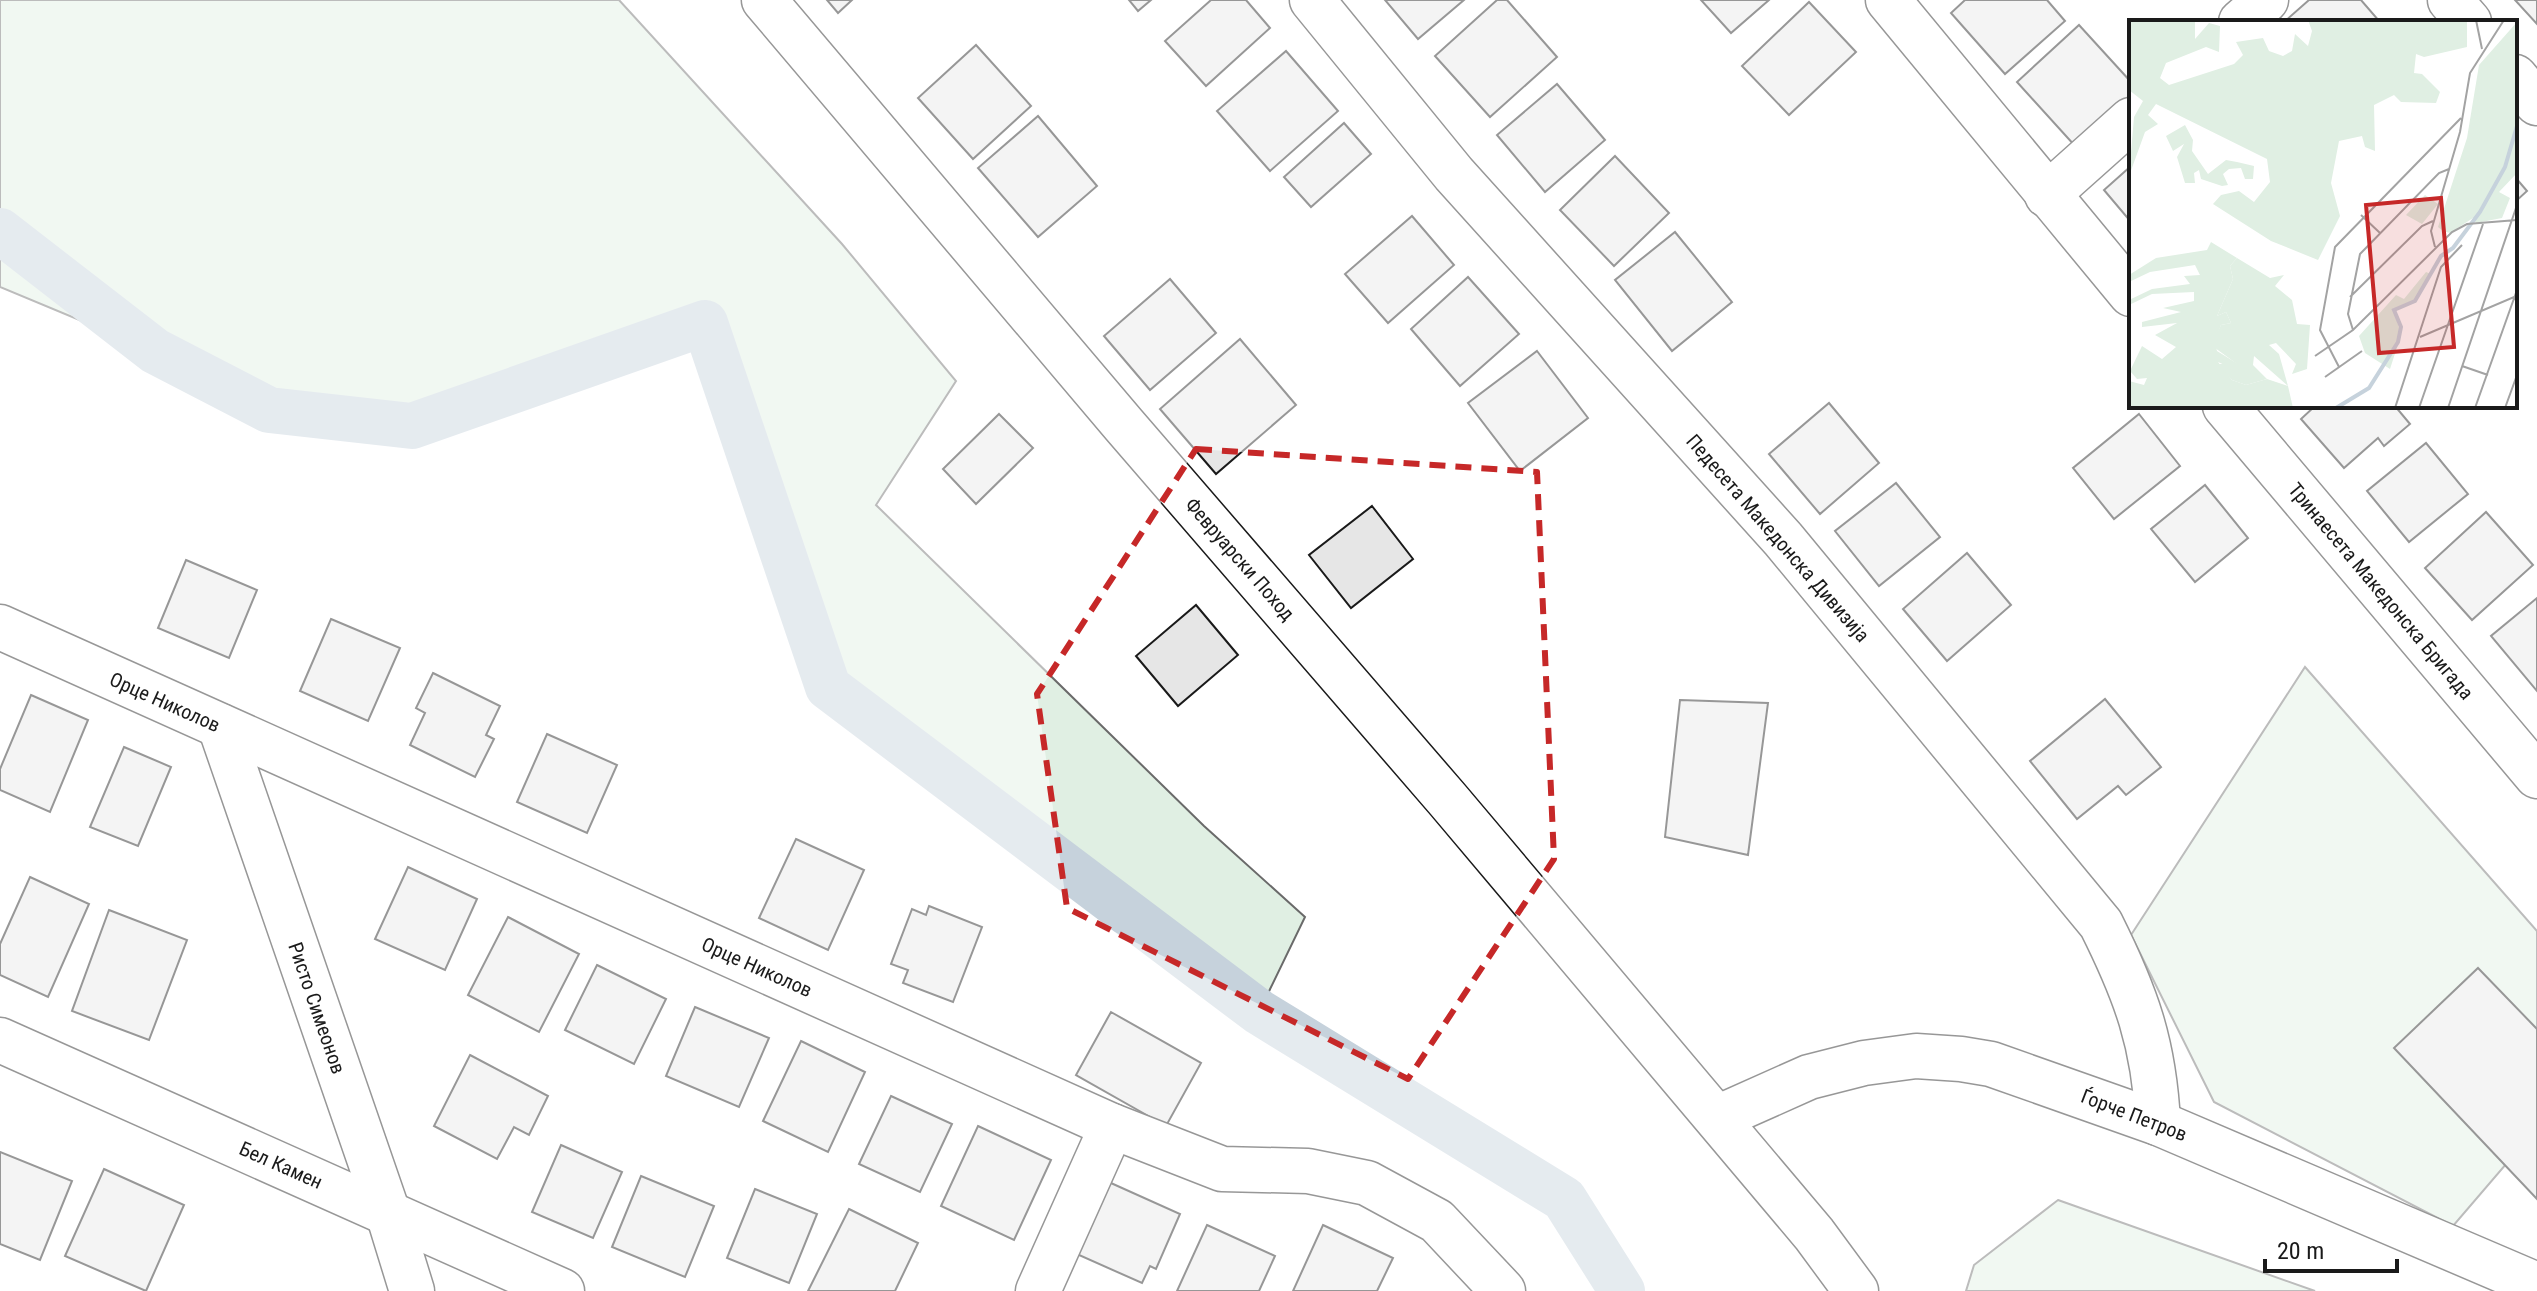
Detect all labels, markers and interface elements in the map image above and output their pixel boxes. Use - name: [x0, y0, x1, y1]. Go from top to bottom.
- inset map: [2129, 20, 2517, 408]
- street label: Педесета Македонска Дивизија: [1681, 429, 1875, 647]
- street label: Тринаесета Македонска Бригада: [2283, 478, 2479, 704]
- street label: Февруарски Поход: [1180, 493, 1300, 626]
- street label: Орце Николов: [106, 667, 224, 737]
- street label: Орце Николов: [698, 932, 816, 1002]
- street label: Ристо Симеонов: [283, 939, 351, 1077]
- street label: Ѓорче Петров: [2078, 1084, 2190, 1146]
- street label: Бел Камен: [236, 1136, 326, 1194]
- scale bar: [2265, 1223, 2397, 1273]
- text: 20 m: [2277, 1237, 2324, 1265]

